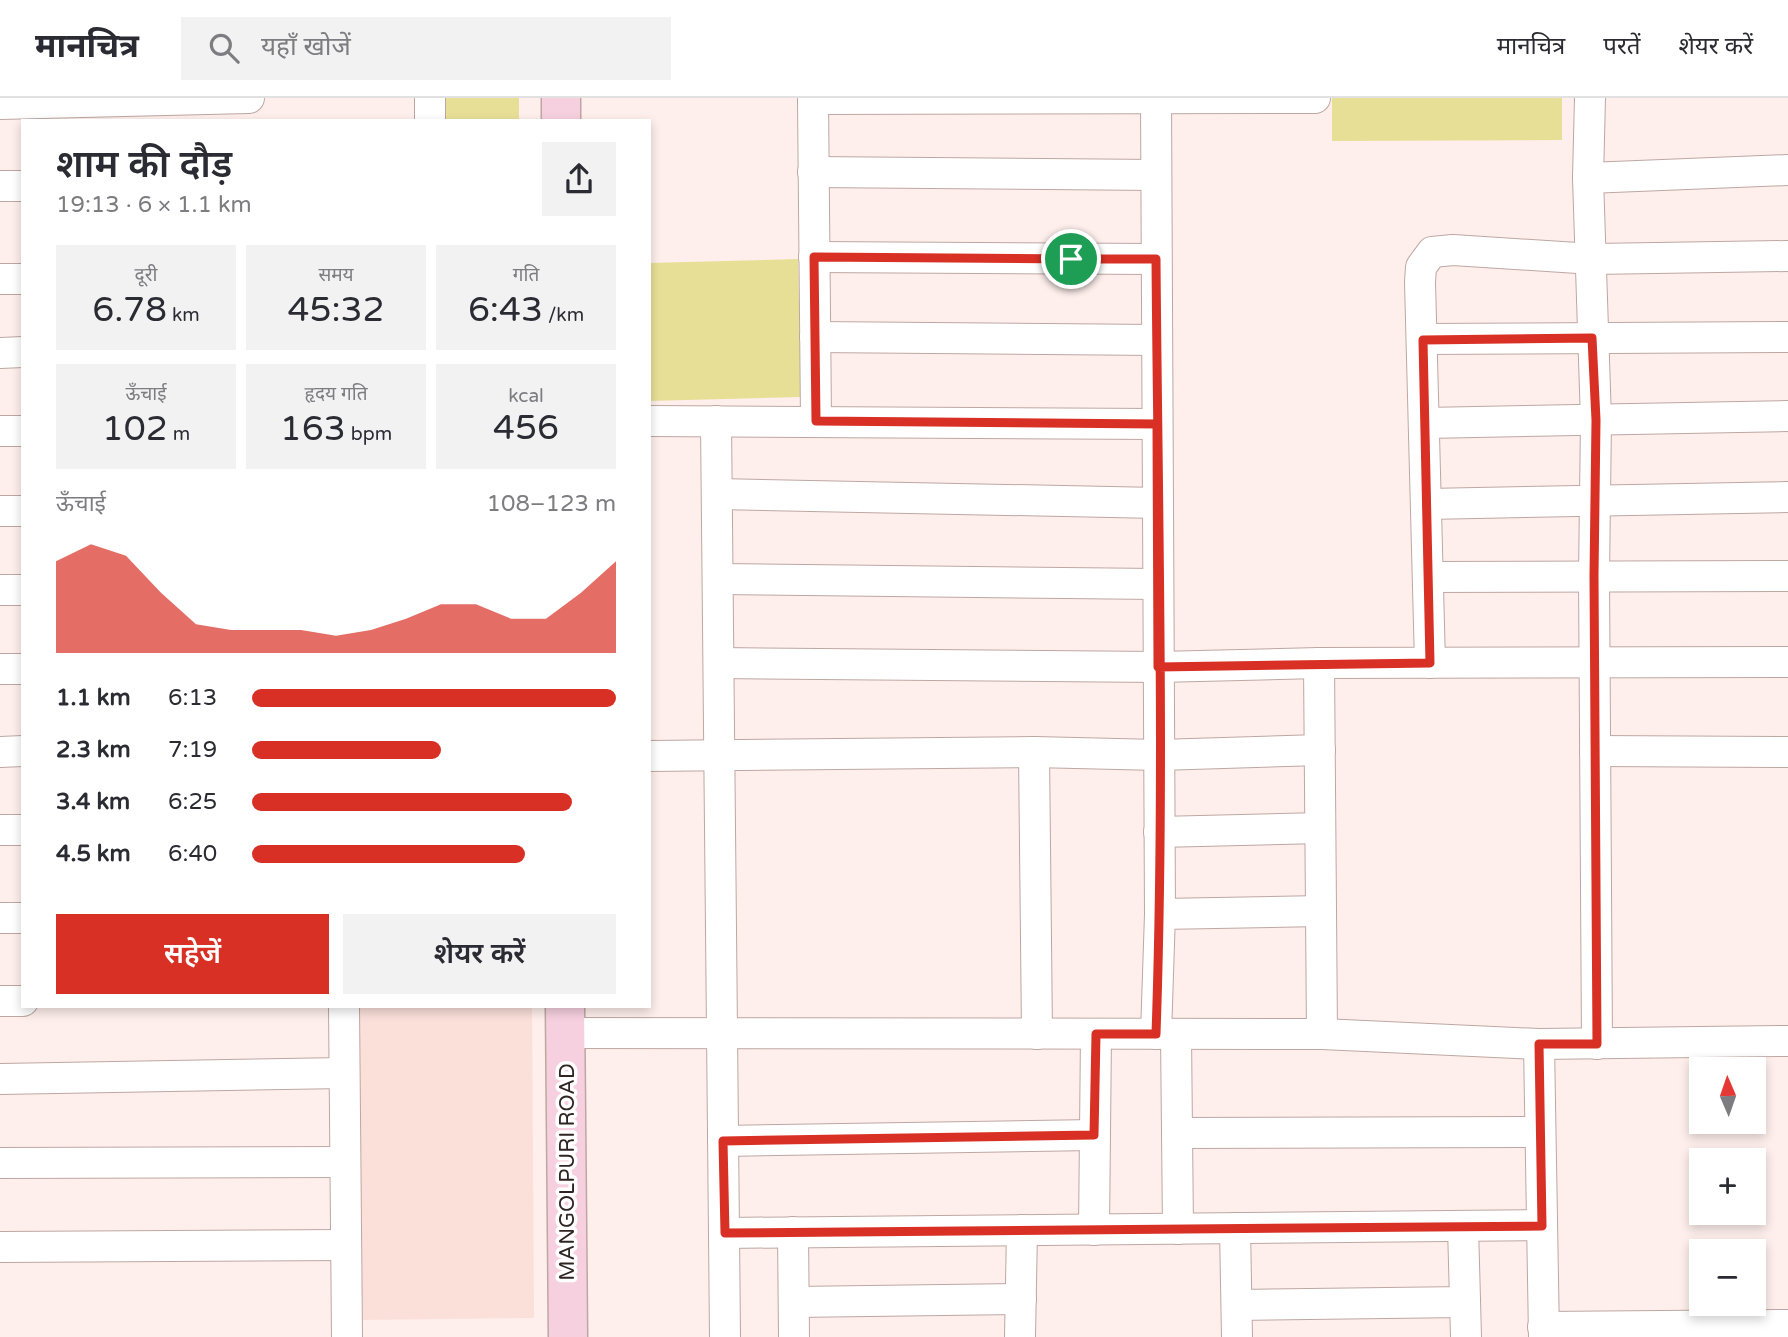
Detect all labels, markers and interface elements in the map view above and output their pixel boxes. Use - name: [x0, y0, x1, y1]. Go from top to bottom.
- search box: [181, 17, 671, 80]
- text: मानचित्र: [35, 27, 139, 66]
- icon: search: [205, 29, 243, 67]
- text: यहाँ खोजें: [261, 31, 351, 62]
- text: मानचित्र: [1497, 32, 1565, 61]
- text: परतें: [1603, 32, 1640, 61]
- text: शेयर करें: [1678, 32, 1753, 61]
- text: शाम की दौड़: [56, 142, 232, 188]
- button: share: [542, 142, 616, 216]
- text: 19:13 · 6 × 1.1 km: [56, 191, 252, 219]
- pin: [1041, 229, 1101, 289]
- icon: arrive: [1052, 240, 1090, 278]
- text: दूरी: [135, 264, 157, 286]
- text: समय: [318, 264, 354, 286]
- text: गति: [513, 264, 539, 286]
- text: 6.78: [92, 289, 167, 331]
- text: 45:32: [287, 289, 385, 331]
- text: 6:43: [468, 289, 543, 331]
- text: km: [167, 304, 200, 326]
- text: /km: [543, 304, 584, 326]
- text: ऊँचाई: [125, 383, 167, 405]
- text: हृदय गति: [305, 383, 367, 405]
- text: kcal: [508, 385, 544, 407]
- text: 456: [493, 407, 559, 449]
- text: 102: [102, 408, 168, 450]
- text: 163: [280, 408, 346, 450]
- text: m: [168, 423, 190, 445]
- text: bpm: [346, 423, 392, 445]
- text: ऊँचाई: [56, 490, 106, 518]
- text: 108–123 m: [487, 490, 616, 518]
- text: 1.1 km: [56, 684, 131, 712]
- text: 6:13: [168, 684, 217, 712]
- text: 2.3 km: [56, 736, 131, 764]
- text: 7:19: [168, 736, 217, 764]
- text: 3.4 km: [56, 788, 130, 816]
- text: 6:25: [168, 788, 217, 816]
- text: 4.5 km: [56, 840, 131, 868]
- text: 6:40: [168, 840, 217, 868]
- button: सहेजें: [56, 914, 329, 994]
- button: शेयर करें: [343, 914, 616, 994]
- north arrow: [1689, 1057, 1766, 1134]
- map controls: [1689, 1057, 1766, 1316]
- street label: MANGOLPURI ROAD: [555, 1063, 580, 1281]
- button: +: [1689, 1148, 1766, 1225]
- button: −: [1689, 1239, 1766, 1316]

